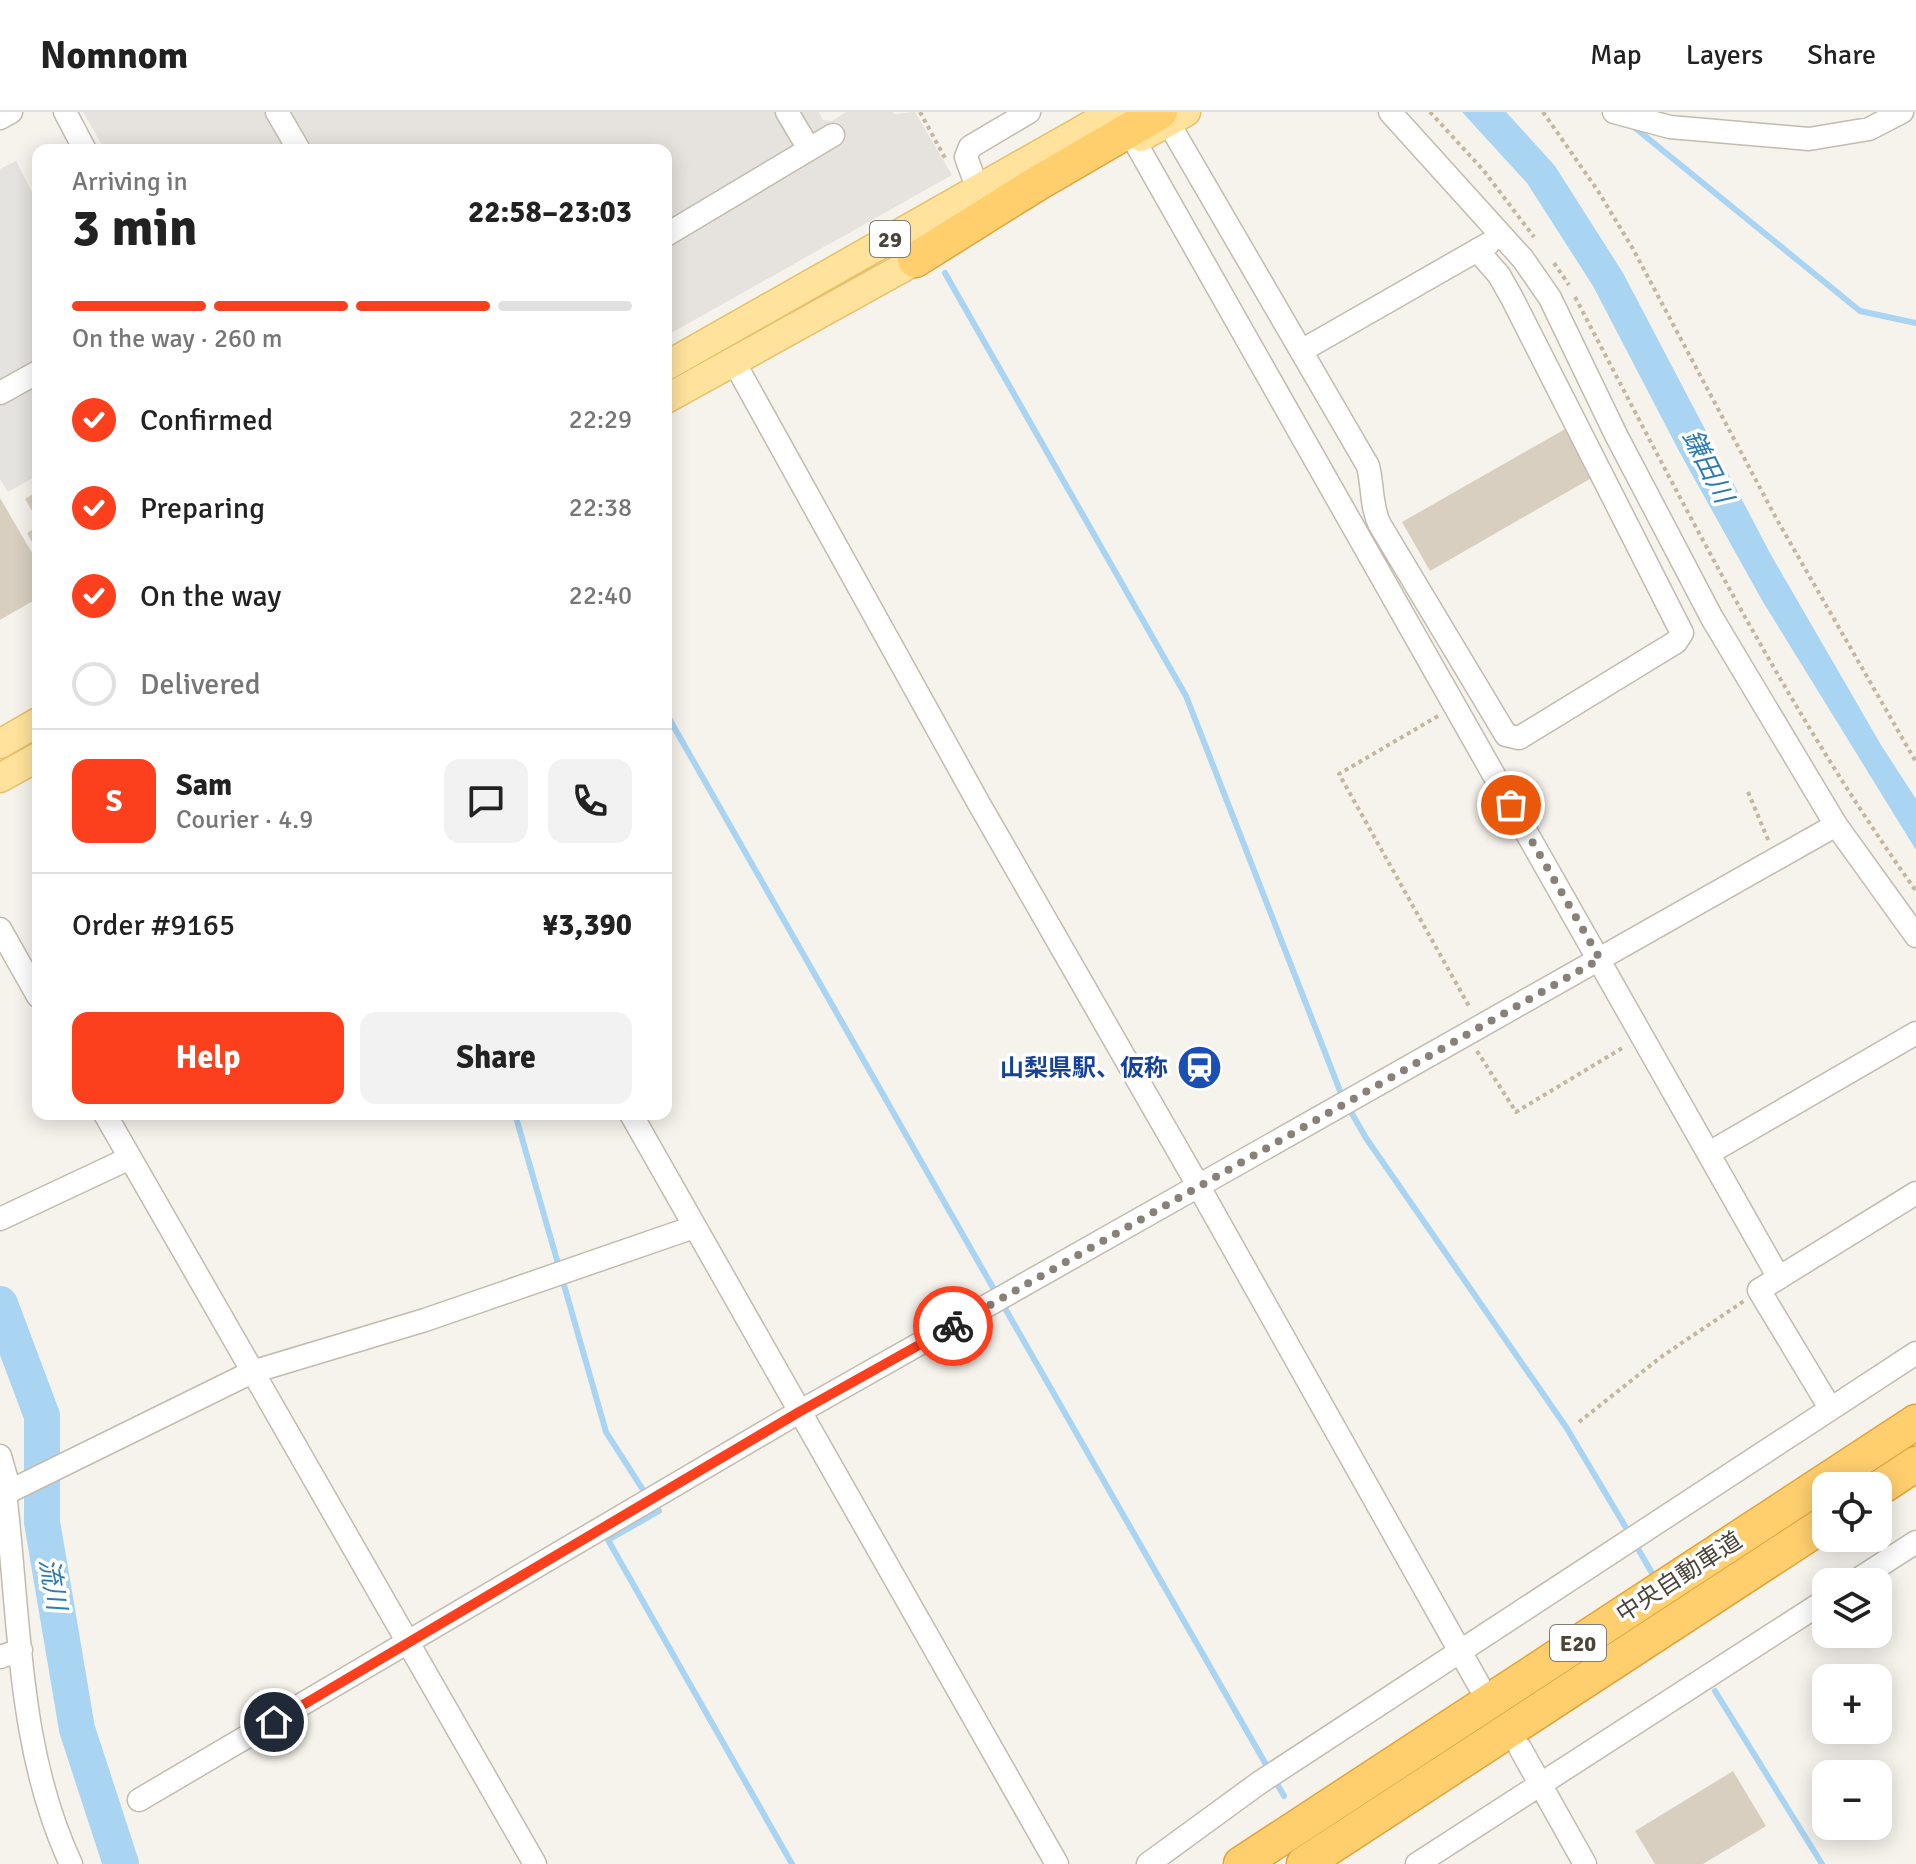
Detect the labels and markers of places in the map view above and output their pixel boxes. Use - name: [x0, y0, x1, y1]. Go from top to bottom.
- pin: [1477, 771, 1545, 839]
- station icon: 山梨県駅、仮称: [1175, 1044, 1223, 1092]
- place label: 山梨県駅、仮称: [1000, 1053, 1168, 1083]
- pin: [240, 1688, 308, 1756]

